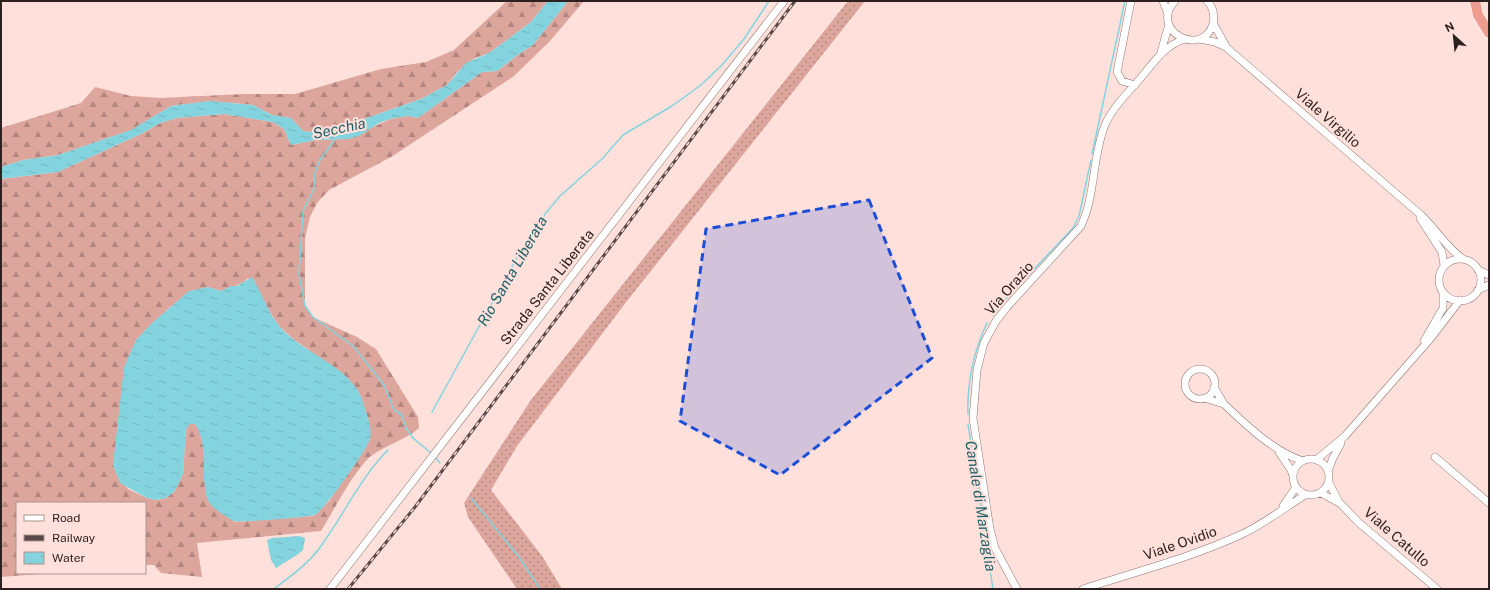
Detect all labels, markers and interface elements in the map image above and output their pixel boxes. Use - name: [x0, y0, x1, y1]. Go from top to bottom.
- north arrow: [1434, 16, 1474, 56]
- text: N: [1443, 20, 1456, 34]
- street label: Viale Virgilio: [1292, 85, 1364, 151]
- water label: Secchia: [311, 114, 367, 142]
- water label: Rio Santa Liberata: [474, 213, 550, 329]
- street label: Strada Santa Liberata: [497, 226, 597, 348]
- street label: Via Orazio: [982, 258, 1036, 318]
- water label: Canale di Marzaglia: [962, 439, 1000, 573]
- legend: [16, 502, 146, 574]
- street label: Viale Catullo: [1361, 504, 1433, 570]
- text: Road: [52, 511, 80, 525]
- street label: Viale Ovidio: [1141, 523, 1219, 563]
- text: Railway: [52, 531, 96, 545]
- text: Water: [52, 551, 86, 565]

